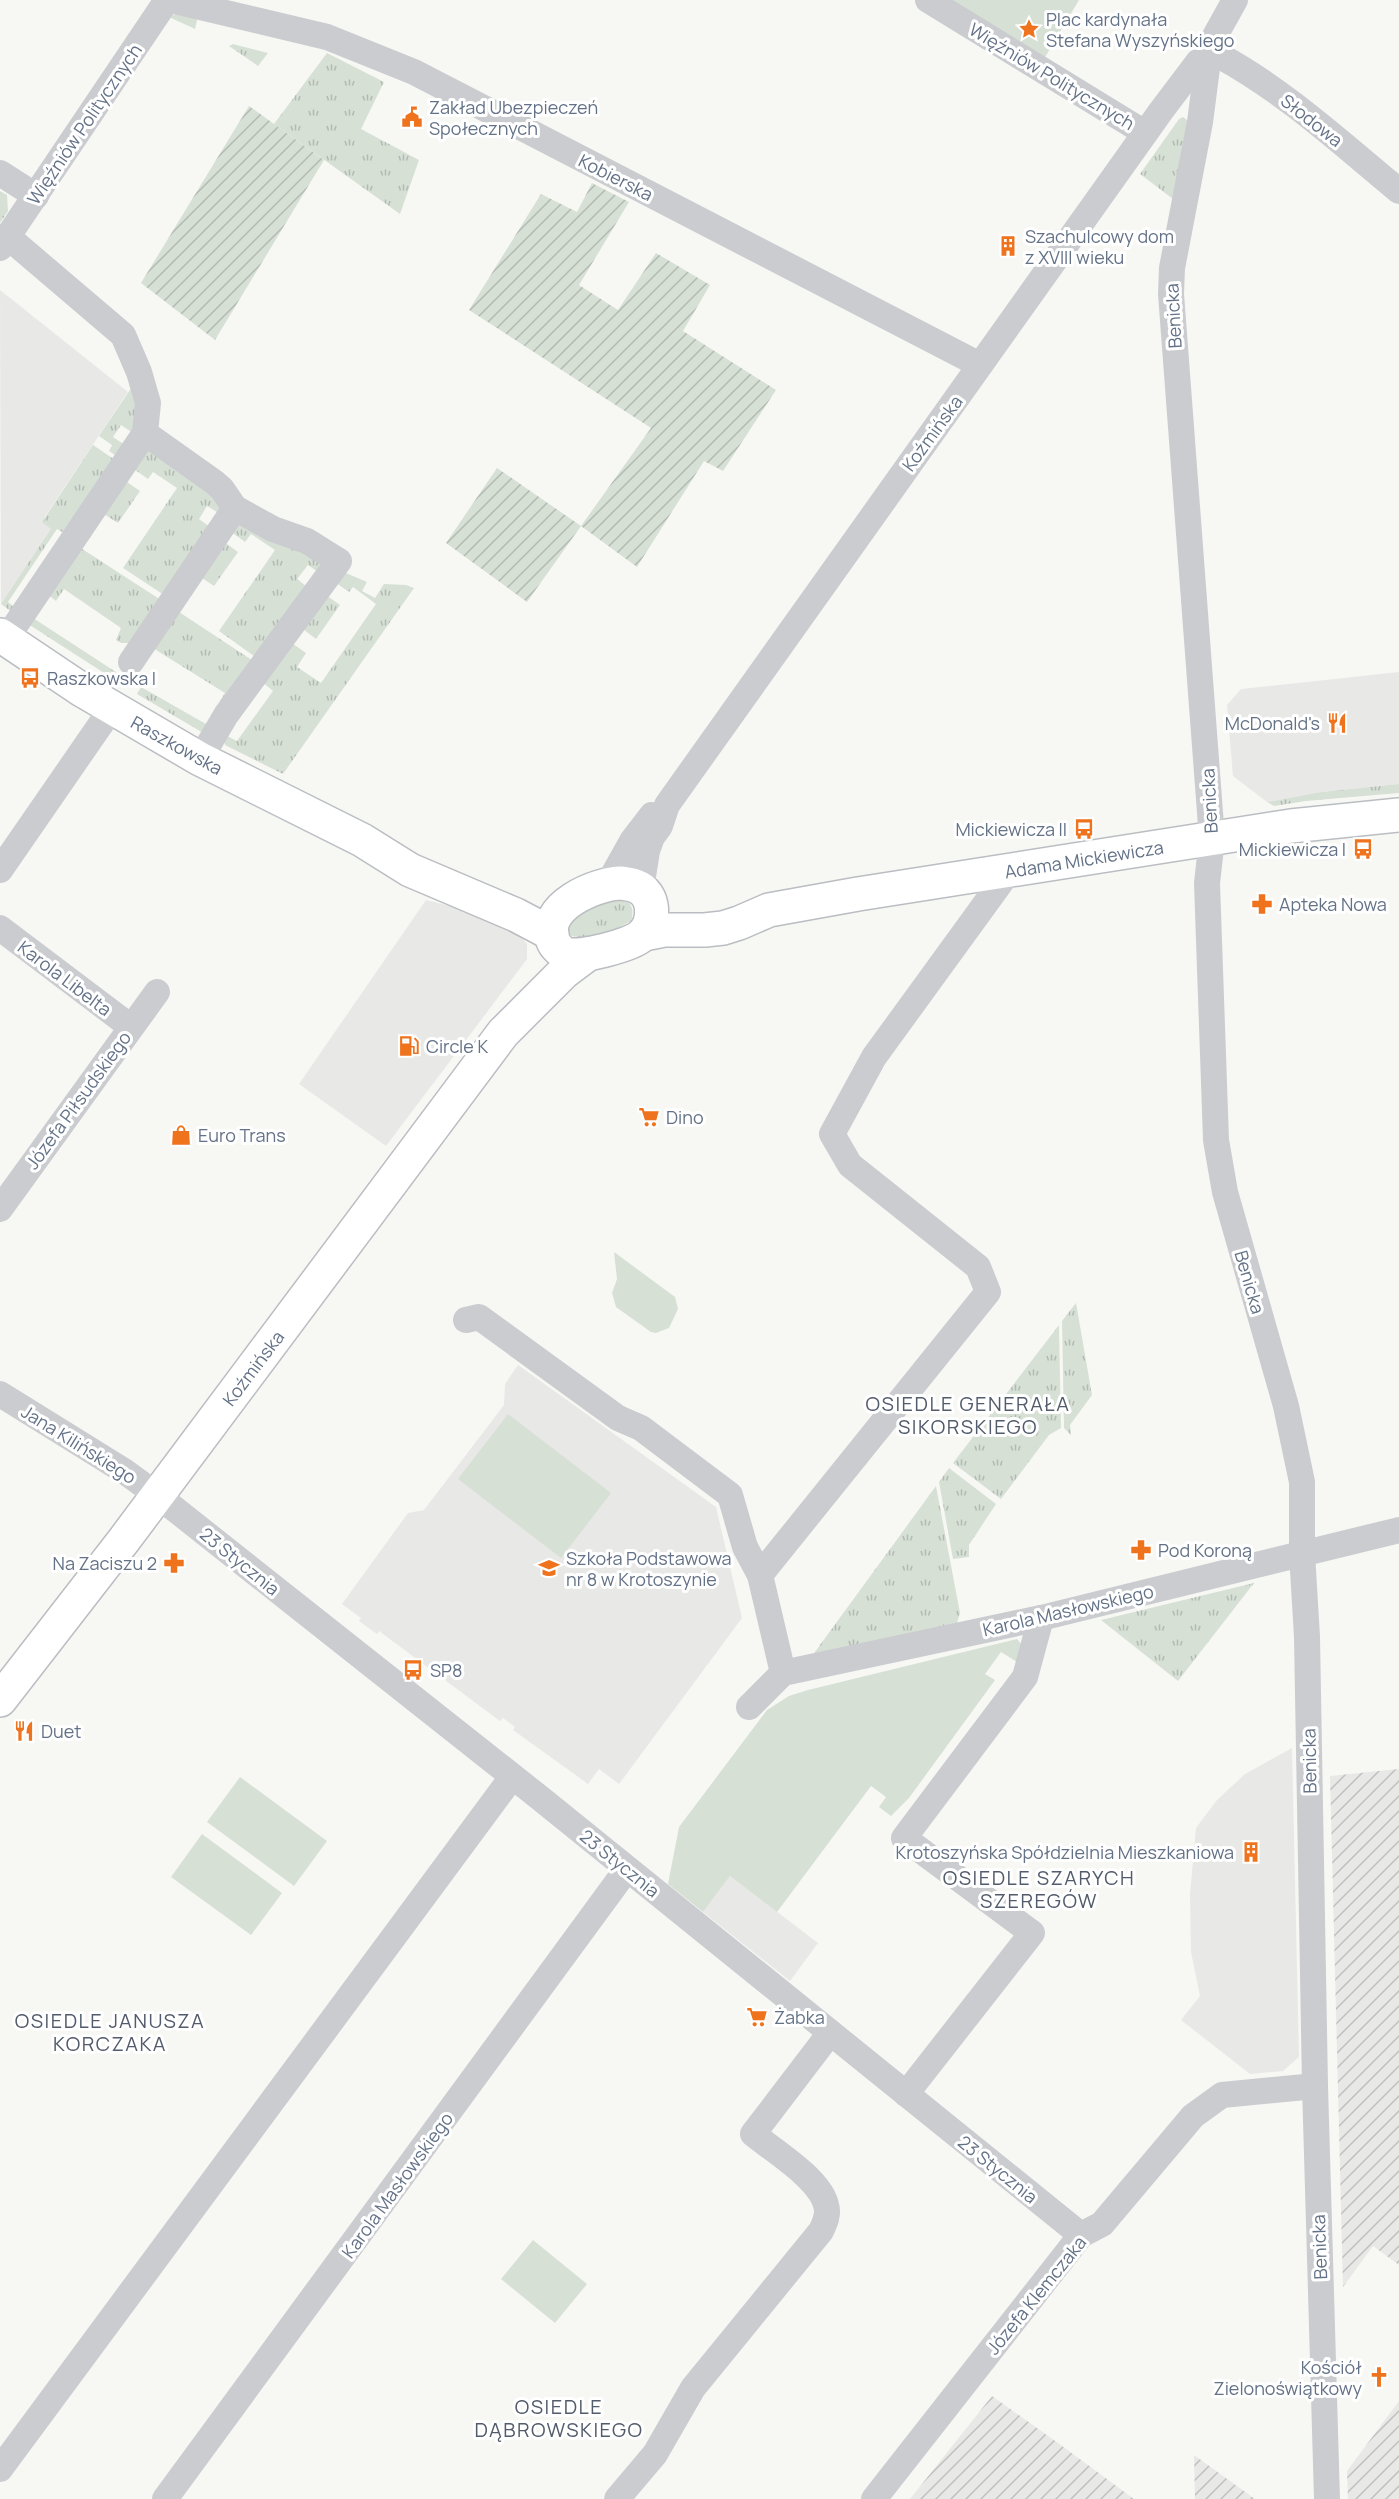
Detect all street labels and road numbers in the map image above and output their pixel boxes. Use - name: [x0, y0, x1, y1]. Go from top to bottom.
- street label: Więźniów Politycznych: [965, 17, 1139, 135]
- street label: Więźniów Politycznych: [21, 39, 147, 209]
- street label: Słodowa: [1276, 88, 1348, 152]
- street label: Kobierska: [575, 148, 657, 206]
- street label: Benicka: [1159, 283, 1187, 349]
- street label: Koźmińska: [896, 390, 968, 476]
- street label: Raszkowska: [127, 710, 227, 780]
- street label: Benicka: [1195, 768, 1223, 834]
- street label: Adama Mickiewicza: [1003, 835, 1165, 883]
- street label: Karola Libelta: [13, 935, 117, 1021]
- street label: Józefa Piłsudskiego: [20, 1026, 136, 1174]
- street label: Benicka: [1229, 1247, 1271, 1317]
- street label: Koźmińska: [217, 1326, 289, 1410]
- street label: Jana Kilińskiego: [17, 1399, 141, 1489]
- street label: 23 Stycznia: [195, 1522, 285, 1600]
- street label: Karola Masłowskiego: [980, 1579, 1156, 1641]
- street label: Benicka: [1296, 1728, 1322, 1794]
- street label: 23 Stycznia: [575, 1824, 665, 1902]
- street label: Karola Masłowskiego: [336, 2107, 458, 2263]
- street label: 23 Stycznia: [953, 2130, 1043, 2208]
- street label: Benicka: [1306, 2214, 1332, 2280]
- street label: Józefa Klemczaka: [981, 2231, 1091, 2359]

